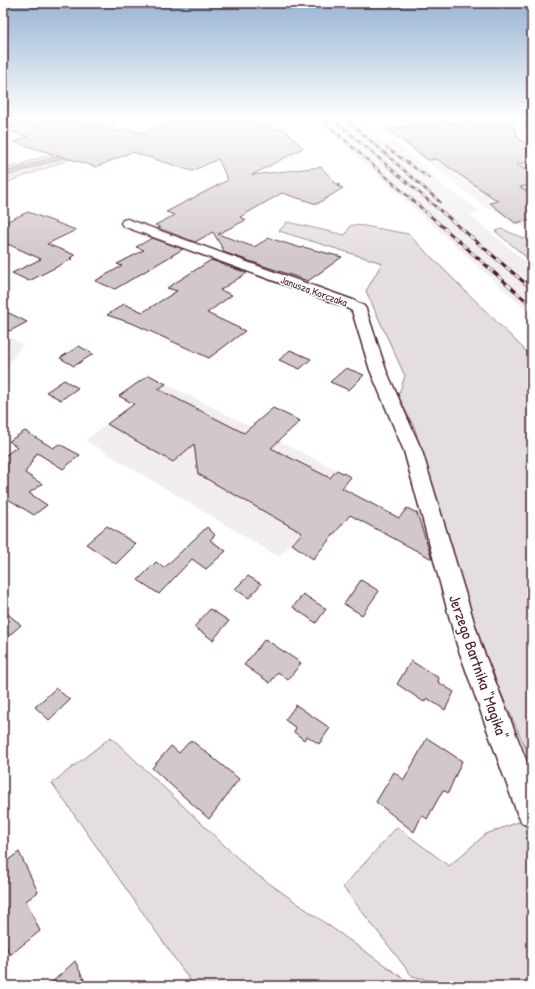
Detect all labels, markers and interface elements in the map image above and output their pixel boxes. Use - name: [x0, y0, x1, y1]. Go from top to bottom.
- street label: Janusza Korczaka: [279, 272, 350, 310]
- street label: Jerzego Bartnika "Magika": [444, 592, 514, 742]

